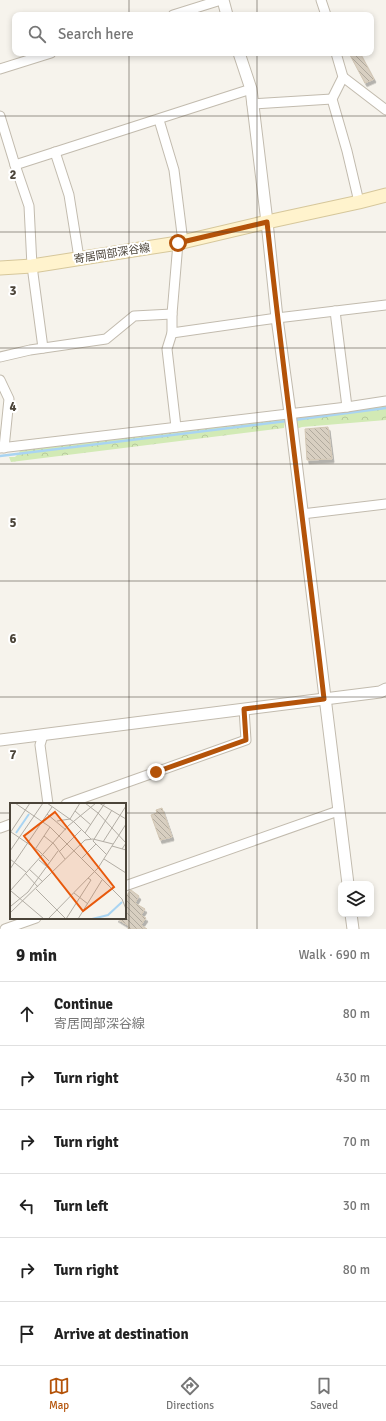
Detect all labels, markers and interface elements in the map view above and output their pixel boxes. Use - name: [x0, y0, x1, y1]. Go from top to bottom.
- search box: [12, 12, 374, 56]
- icon: search: [26, 23, 48, 45]
- text: Search here: [58, 25, 134, 43]
- text: 2: [9, 167, 17, 183]
- route start: [169, 234, 187, 252]
- street label: 寄居岡部深谷線: [73, 241, 151, 266]
- text: 3: [9, 283, 17, 299]
- text: 4: [9, 399, 17, 415]
- text: 5: [9, 515, 17, 531]
- text: 6: [9, 631, 17, 647]
- text: 7: [9, 747, 17, 763]
- route end: [147, 763, 165, 781]
- inset map: [10, 803, 126, 919]
- map controls: [338, 881, 374, 917]
- button: layers: [338, 881, 374, 917]
- text: 9 min: [16, 945, 57, 966]
- text: Walk · 690 m: [299, 947, 370, 963]
- text: Continue: [54, 995, 113, 1013]
- icon: ahead: [16, 1003, 38, 1025]
- text: 80 m: [343, 1006, 370, 1022]
- text: 寄居岡部深谷線: [54, 1016, 145, 1032]
- icon: right: [16, 1067, 38, 1089]
- text: Turn right: [54, 1069, 119, 1087]
- text: 430 m: [336, 1070, 370, 1086]
- icon: right: [16, 1131, 38, 1153]
- text: Turn right: [54, 1133, 119, 1151]
- text: 70 m: [343, 1134, 370, 1150]
- icon: left: [16, 1195, 38, 1217]
- text: Turn left: [54, 1197, 108, 1215]
- text: 30 m: [343, 1198, 370, 1214]
- icon: right: [16, 1259, 38, 1281]
- text: Turn right: [54, 1261, 119, 1279]
- text: 80 m: [343, 1262, 370, 1278]
- icon: arrive: [16, 1323, 38, 1345]
- text: Arrive at destination: [54, 1325, 189, 1343]
- tab: Map: [48, 1375, 70, 1412]
- tab: Directions: [166, 1375, 214, 1412]
- tab: Saved: [310, 1375, 338, 1412]

